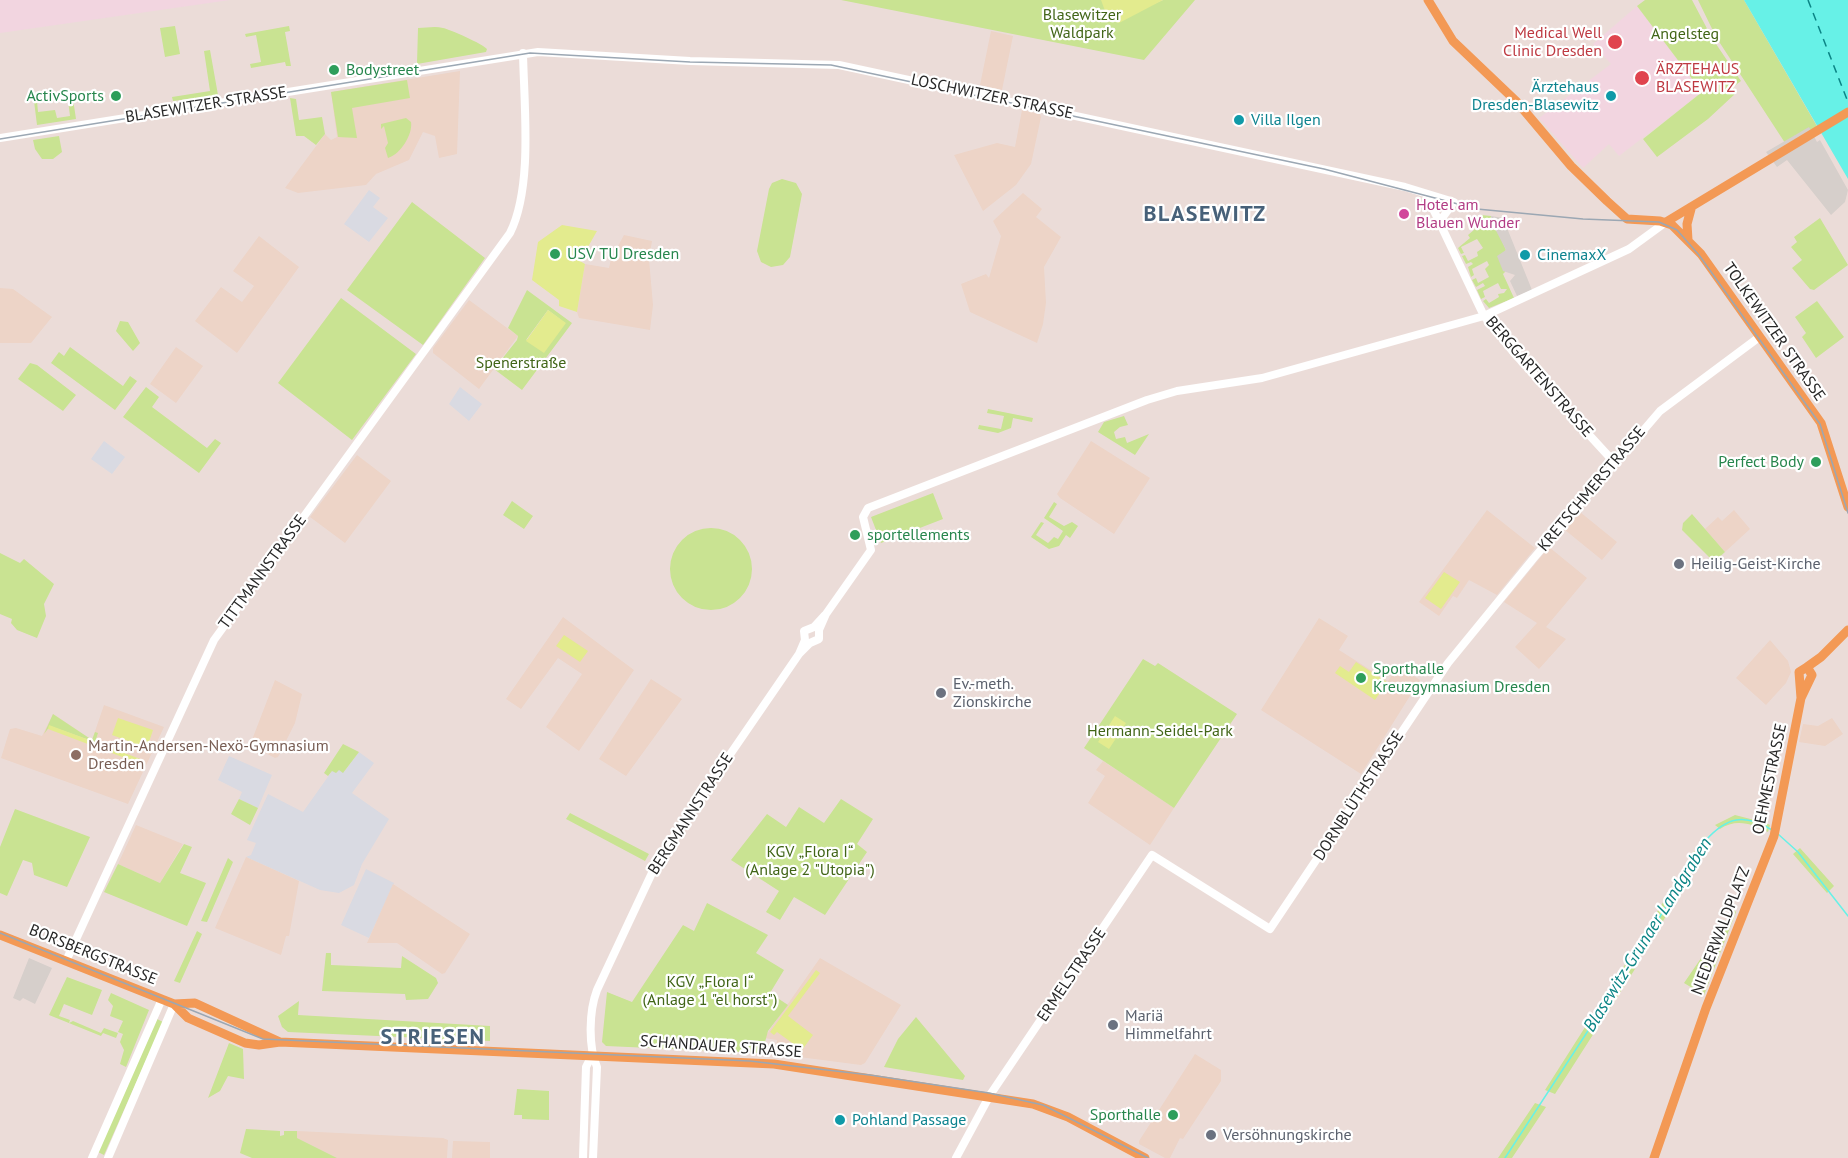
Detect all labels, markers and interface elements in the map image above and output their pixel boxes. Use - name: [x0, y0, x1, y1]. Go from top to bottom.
- park label: Blasewitzer Waldpark: [1043, 5, 1121, 43]
- place label: Medical Well Clinic Dresden: [1503, 23, 1602, 61]
- park label: Angelsteg: [1651, 24, 1719, 44]
- marker: Medical Well Clinic Dresden: [1606, 33, 1624, 51]
- place label: ÄRZTEHAUS BLASEWITZ: [1656, 59, 1739, 97]
- place label: Bodystreet: [346, 60, 419, 80]
- marker: Bodystreet: [327, 63, 341, 77]
- marker: ÄRZTEHAUS BLASEWITZ: [1633, 69, 1651, 87]
- street label: LOSCHWITZER STRASSE: [909, 70, 1075, 124]
- place label: Ärztehaus Dresden-Blasewitz: [1472, 77, 1599, 115]
- street label: BLASEWITZER STRASSE: [124, 83, 288, 127]
- place label: ActivSports: [26, 86, 104, 106]
- marker: ActivSports: [109, 89, 123, 103]
- marker: Ärztehaus Dresden-Blasewitz: [1604, 89, 1618, 103]
- place label: Villa Ilgen: [1251, 110, 1321, 130]
- marker: Villa Ilgen: [1232, 113, 1246, 127]
- place label: Hotel am Blauen Wunder: [1416, 195, 1520, 233]
- district label: BLASEWITZ: [1143, 202, 1267, 228]
- marker: Hotel am Blauen Wunder: [1397, 207, 1411, 221]
- place label: USV TU Dresden: [567, 244, 679, 264]
- place label: CinemaxX: [1537, 245, 1606, 265]
- marker: USV TU Dresden: [548, 247, 562, 261]
- marker: CinemaxX: [1518, 248, 1532, 262]
- street label: TOLKEWITZER STRASSE: [1719, 259, 1829, 405]
- street label: BERGGARTENSTRASSE: [1481, 313, 1597, 441]
- park label: Spenerstraße: [476, 353, 566, 373]
- street label: KRETSCHMERSTRASSE: [1534, 423, 1650, 555]
- place label: Perfect Body: [1718, 452, 1804, 472]
- marker: Perfect Body: [1809, 455, 1823, 469]
- street label: TITTMANNSTRASSE: [215, 511, 311, 633]
- place label: sportellements: [867, 525, 970, 545]
- marker: sportellements: [848, 528, 862, 542]
- place label: Heilig-Geist-Kirche: [1691, 554, 1821, 574]
- marker: Heilig-Geist-Kirche: [1672, 557, 1686, 571]
- place label: Sporthalle Kreuzgymnasium Dresden: [1373, 659, 1550, 697]
- marker: Sporthalle Kreuzgymnasium Dresden: [1354, 671, 1368, 685]
- place label: Ev.-meth. Zionskirche: [953, 674, 1032, 712]
- marker: Ev.-meth. Zionskirche: [934, 686, 948, 700]
- park label: Hermann-Seidel-Park: [1087, 721, 1233, 741]
- street label: OEHMESTRASSE: [1749, 722, 1791, 836]
- street label: DORNBLÜTHSTRASSE: [1310, 728, 1408, 864]
- place label: Martin-Andersen-Nexö-Gymnasium Dresden: [88, 736, 329, 774]
- marker: Martin-Andersen-Nexö-Gymnasium Dresden: [69, 748, 83, 762]
- street label: BERGMANNSTRASSE: [644, 749, 738, 879]
- water label: Blasewitz‐Grunaer Landgraben: [1579, 834, 1717, 1036]
- park label: KGV „Flora I“ (Anlage 2 "Utopia"): [745, 842, 875, 880]
- street label: NIEDERWALDPLATZ: [1688, 864, 1754, 998]
- street label: BORSBERGSTRASSE: [26, 921, 160, 989]
- street label: ERMELSTRASSE: [1034, 924, 1110, 1026]
- park label: KGV „Flora I“ (Anlage 1 "el horst"): [643, 972, 777, 1010]
- place label: Mariä Himmelfahrt: [1125, 1006, 1212, 1044]
- marker: Mariä Himmelfahrt: [1106, 1018, 1120, 1032]
- district label: STRIESEN: [381, 1025, 485, 1051]
- street label: SCHANDAUER STRASSE: [639, 1032, 803, 1062]
- place label: Sporthalle: [1090, 1105, 1161, 1125]
- marker: Sporthalle: [1166, 1108, 1180, 1122]
- place label: Pohland Passage: [852, 1110, 966, 1130]
- marker: Pohland Passage: [833, 1113, 847, 1127]
- place label: Versöhnungskirche: [1223, 1125, 1352, 1145]
- marker: Versöhnungskirche: [1204, 1128, 1218, 1142]

